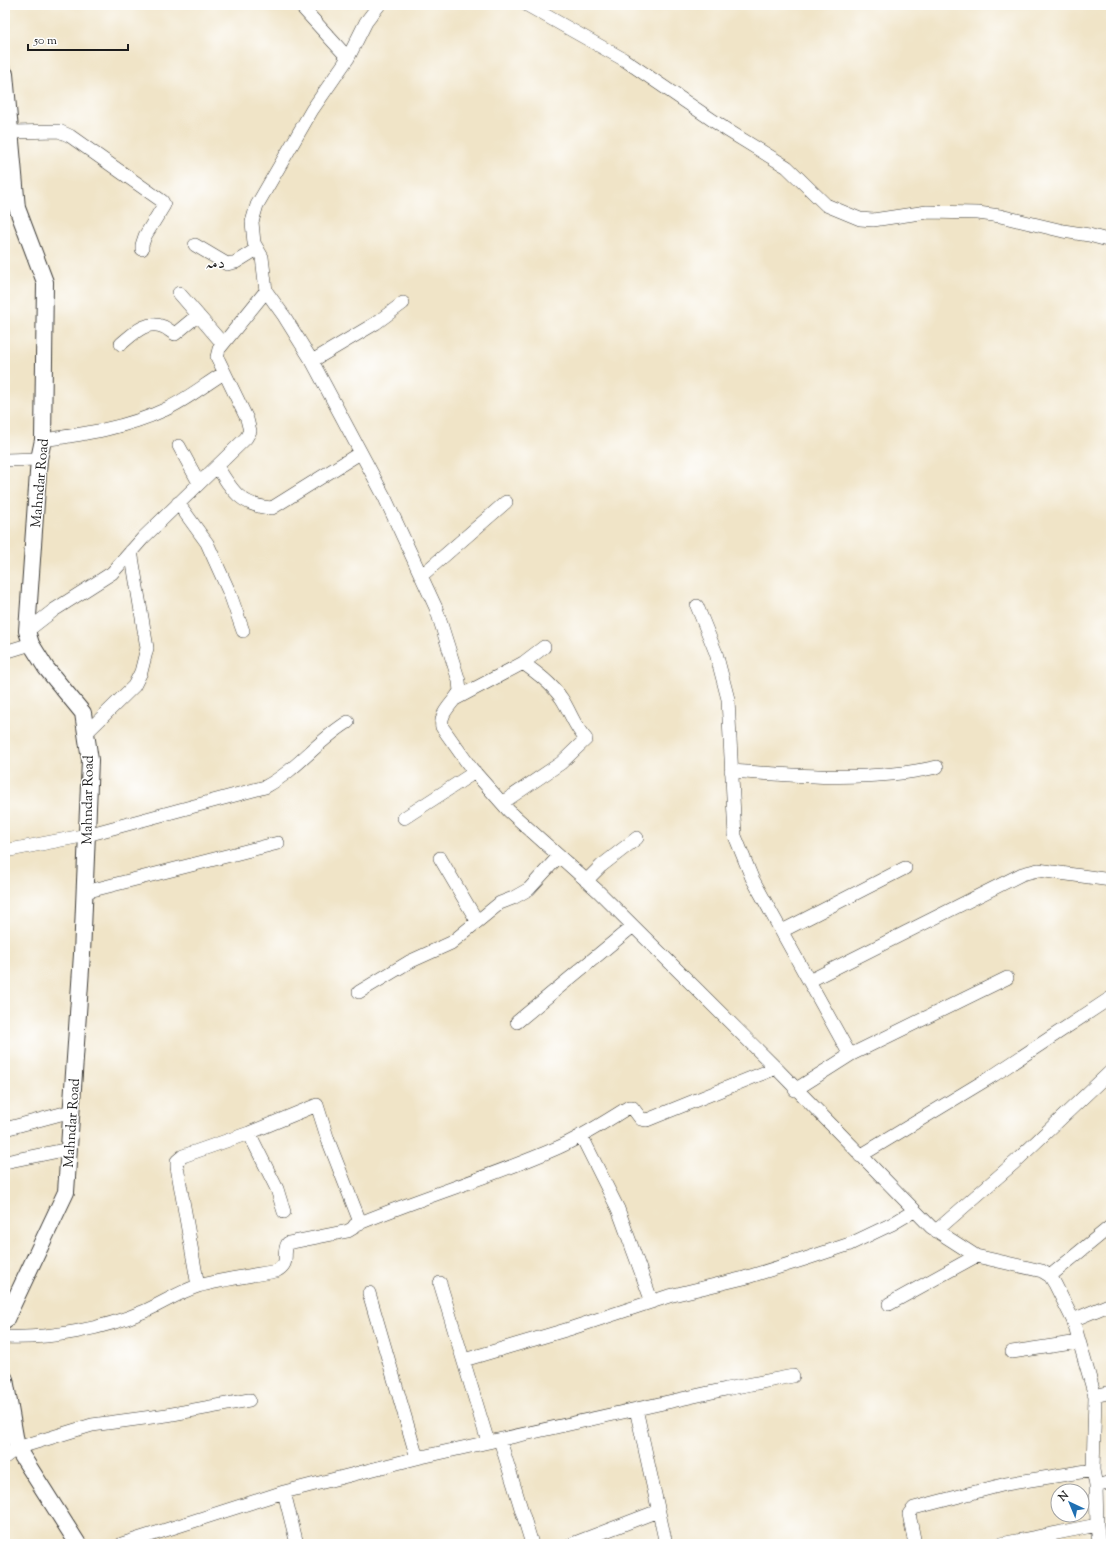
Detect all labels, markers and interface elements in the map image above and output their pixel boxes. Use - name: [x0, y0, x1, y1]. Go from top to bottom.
- scale bar: [28, 26, 128, 52]
- text: 50 m: [33, 32, 57, 50]
- district label: دمہ: [205, 253, 225, 276]
- street label: Mahndar Road: [27, 438, 55, 529]
- street label: Mahndar Road: [78, 755, 100, 845]
- street label: Mahndar Road: [60, 1078, 86, 1169]
- north arrow: [1050, 1483, 1090, 1523]
- text: N: [1054, 1488, 1073, 1506]

